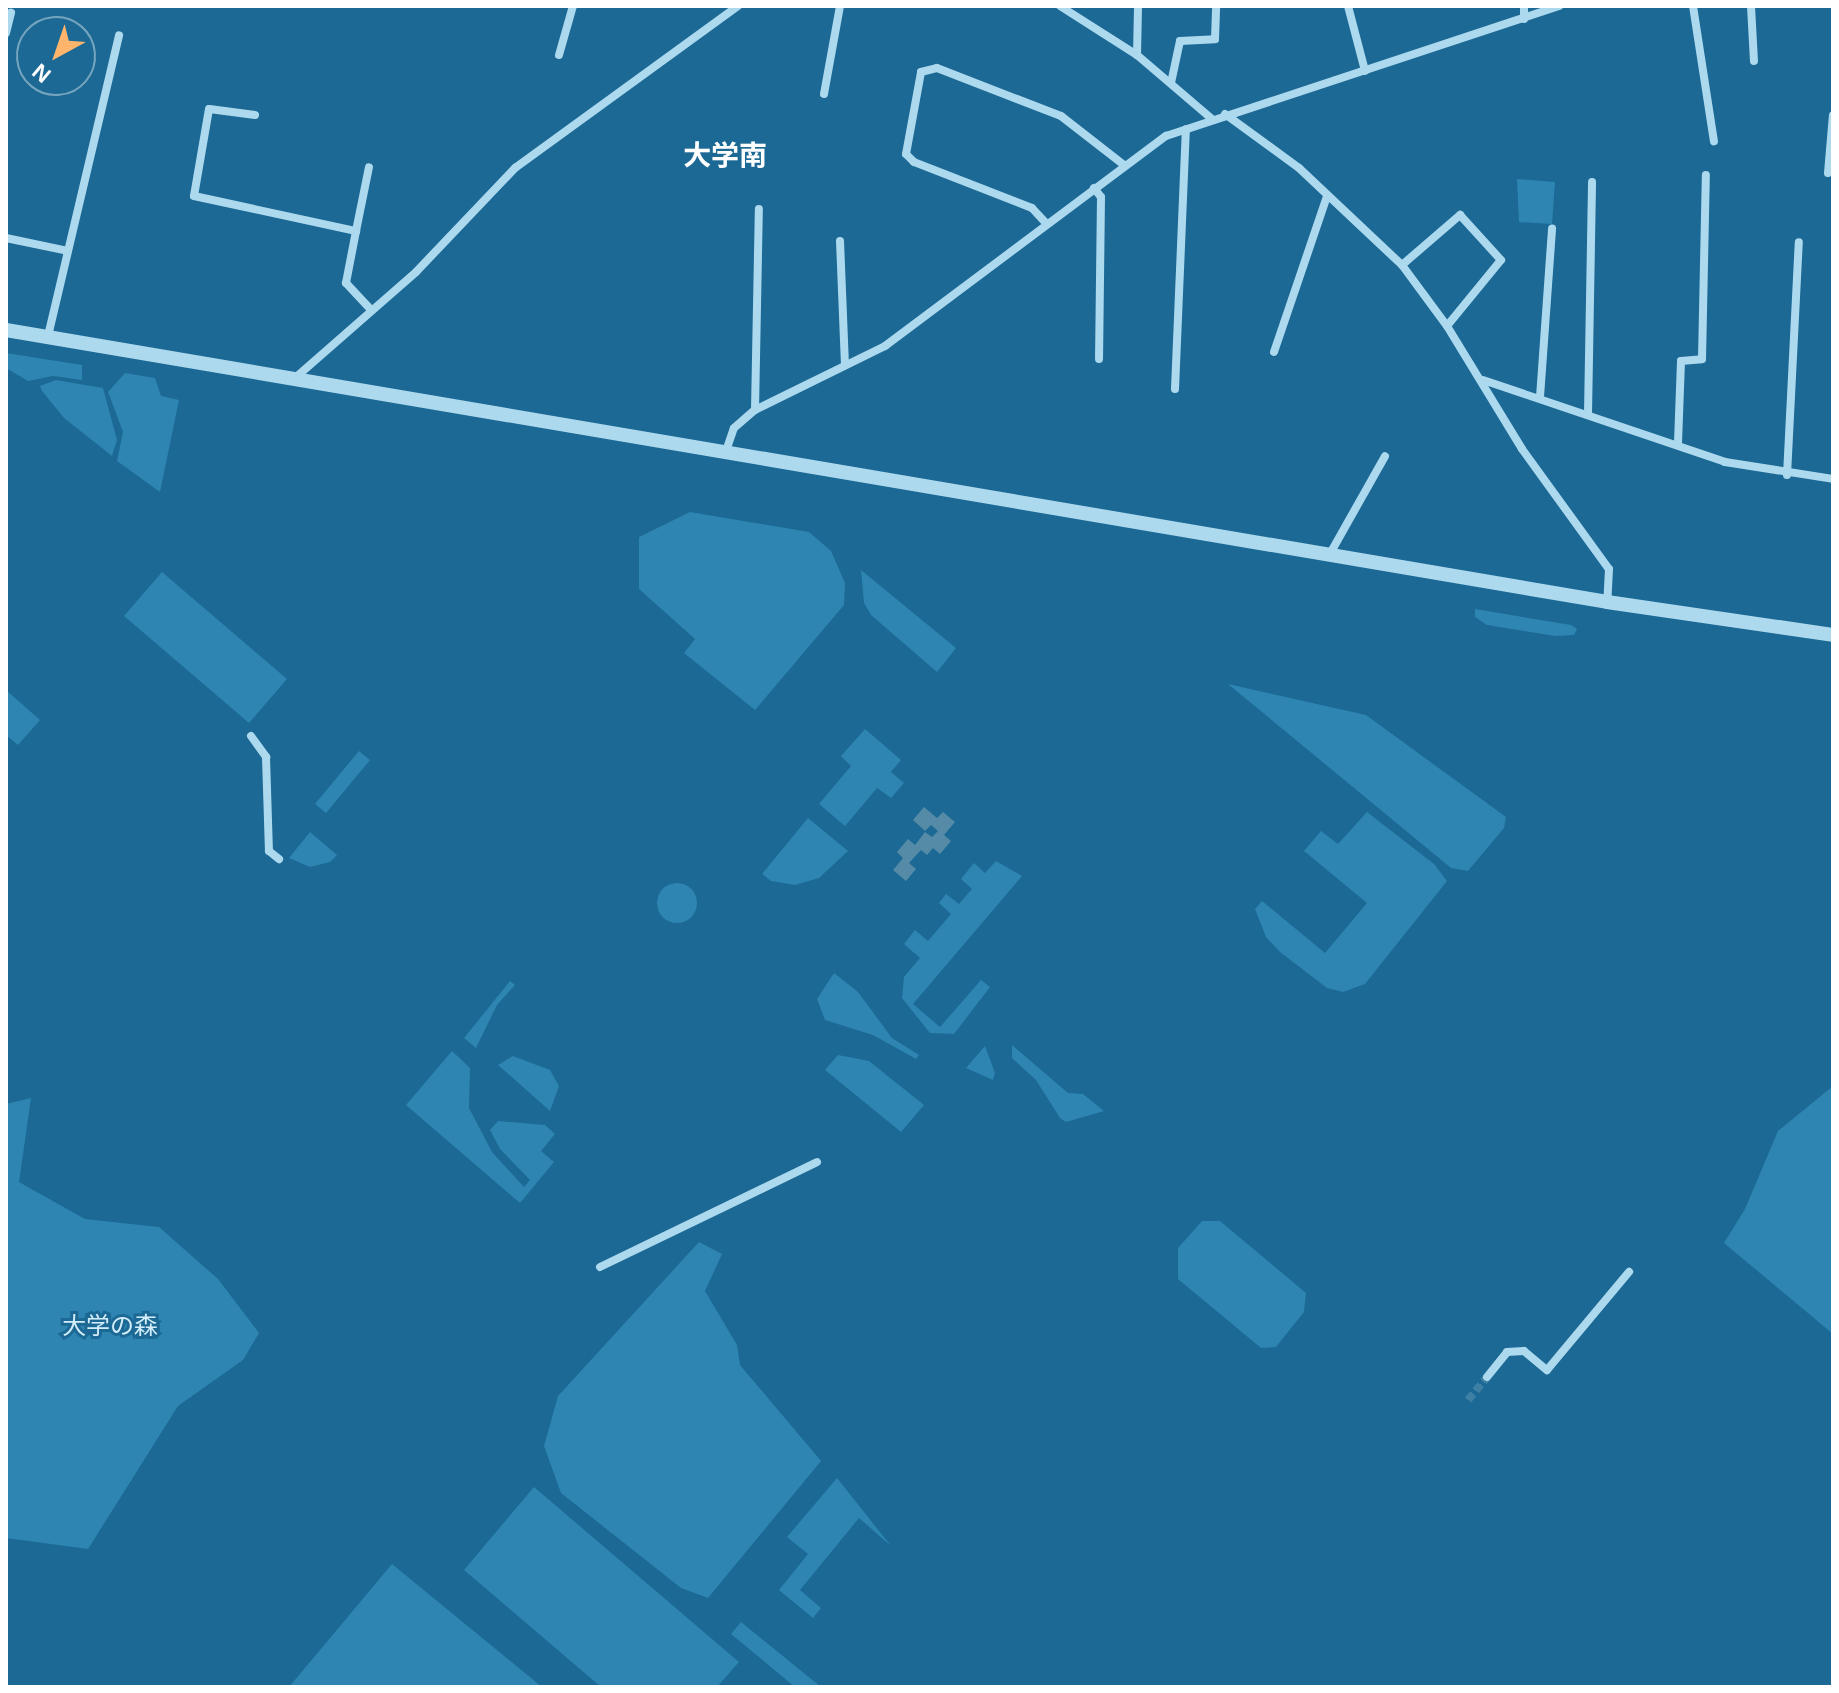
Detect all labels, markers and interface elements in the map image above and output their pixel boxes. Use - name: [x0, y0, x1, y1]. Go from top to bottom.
- north arrow: [16, 16, 96, 96]
- text: N: [27, 59, 56, 88]
- district label: 大学南: [683, 139, 767, 173]
- park label: 大学の森: [62, 1312, 158, 1340]

